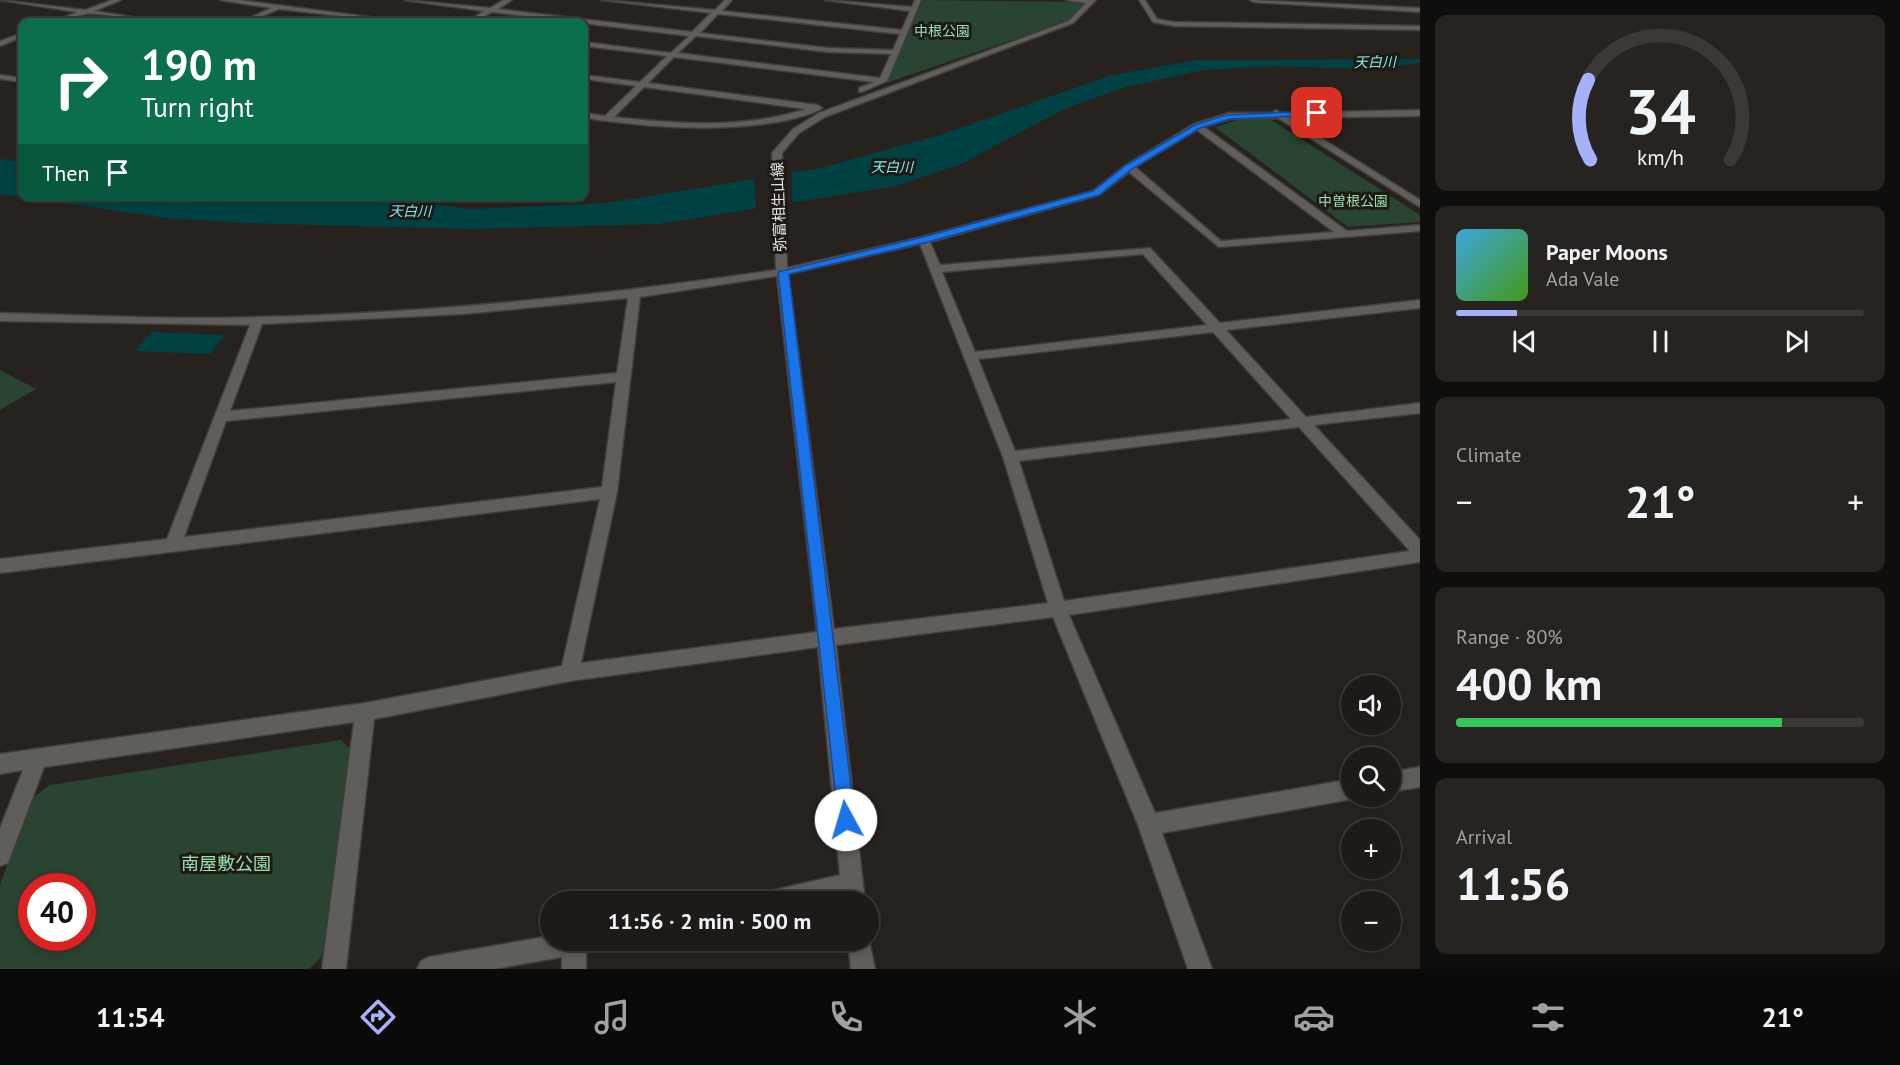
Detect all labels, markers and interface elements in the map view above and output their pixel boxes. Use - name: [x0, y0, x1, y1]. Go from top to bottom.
- park label: 中根公園: [914, 22, 970, 40]
- text: 190 m: [141, 37, 257, 92]
- icon: right: [42, 42, 120, 120]
- water label: 天白川: [1354, 53, 1398, 71]
- text: 34: [1625, 70, 1695, 151]
- pin: [1291, 87, 1342, 138]
- text: Turn right: [141, 90, 254, 124]
- icon: arrive: [1300, 96, 1333, 129]
- text: km/h: [1636, 143, 1683, 171]
- icon: arrive: [101, 156, 134, 189]
- water label: 天白川: [871, 158, 915, 176]
- text: Then: [42, 159, 89, 187]
- street label: 弥富相生山線: [767, 162, 790, 252]
- park label: 中曽根公園: [1318, 192, 1388, 210]
- water label: 天白川: [389, 202, 433, 220]
- text: Paper Moons: [1546, 238, 1668, 266]
- text: Ada Vale: [1546, 266, 1619, 292]
- icon: previous: [1508, 325, 1541, 358]
- icon: pause: [1644, 325, 1677, 358]
- icon: next: [1780, 325, 1813, 358]
- text: Climate: [1456, 442, 1522, 468]
- text: 21°: [1625, 472, 1695, 530]
- text: −: [1456, 480, 1473, 523]
- text: +: [1847, 480, 1864, 523]
- text: Range · 80%: [1456, 624, 1563, 650]
- text: 400 km: [1456, 654, 1602, 712]
- map controls: [1341, 675, 1401, 951]
- button: sound: [1341, 675, 1401, 735]
- button: search: [1341, 747, 1401, 807]
- position arrow: [814, 788, 878, 852]
- button: +: [1341, 819, 1401, 879]
- text: Arrival: [1456, 824, 1512, 850]
- park label: 南屋敷公園: [181, 852, 271, 875]
- text: 11:56: [1456, 854, 1570, 912]
- speed limit sign: 40: [18, 873, 96, 951]
- button: −: [1341, 891, 1401, 951]
- text: 11:56 · 2 min · 500 m: [608, 907, 811, 935]
- icon: directions: [357, 996, 399, 1038]
- icon: music: [591, 996, 633, 1038]
- icon: phone: [825, 996, 867, 1038]
- icon: climate: [1059, 996, 1101, 1038]
- icon: car: [1293, 996, 1335, 1038]
- icon: filters: [1527, 996, 1569, 1038]
- text: 11:54: [96, 1000, 165, 1034]
- text: 21°: [1761, 1000, 1804, 1034]

